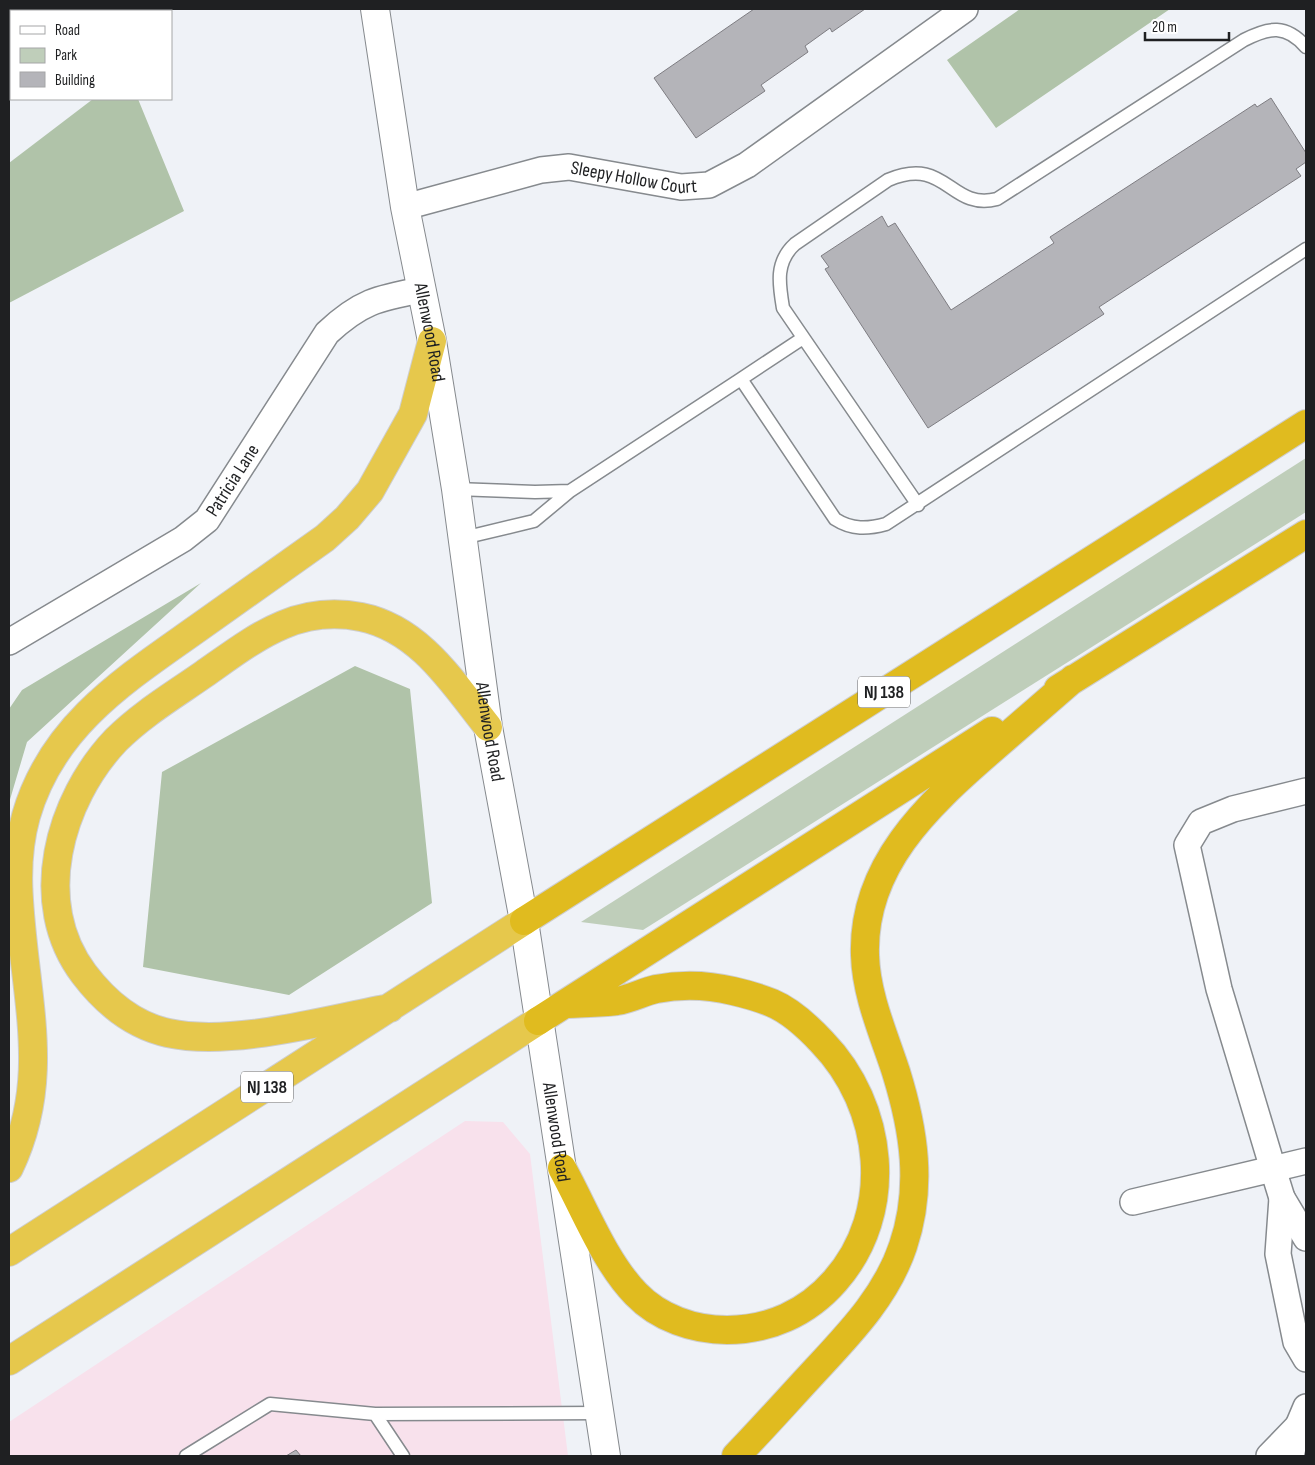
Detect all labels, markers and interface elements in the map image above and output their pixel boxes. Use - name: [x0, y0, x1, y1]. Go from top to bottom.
- legend: [10, 10, 172, 100]
- scale bar: [1145, 10, 1229, 42]
- text: 20 m: [1152, 18, 1177, 37]
- text: Road: [55, 21, 80, 40]
- text: Park: [55, 46, 77, 65]
- text: Building: [55, 71, 95, 90]
- street label: Sleepy Hollow Court: [569, 156, 698, 199]
- street label: Allenwood Road: [409, 280, 450, 384]
- street label: Patricia Lane: [201, 440, 264, 521]
- road number: NJ 138: [858, 676, 910, 708]
- street label: Allenwood Road: [470, 680, 509, 783]
- road number: NJ 138: [241, 1072, 293, 1102]
- street label: Allenwood Road: [537, 1080, 575, 1184]

